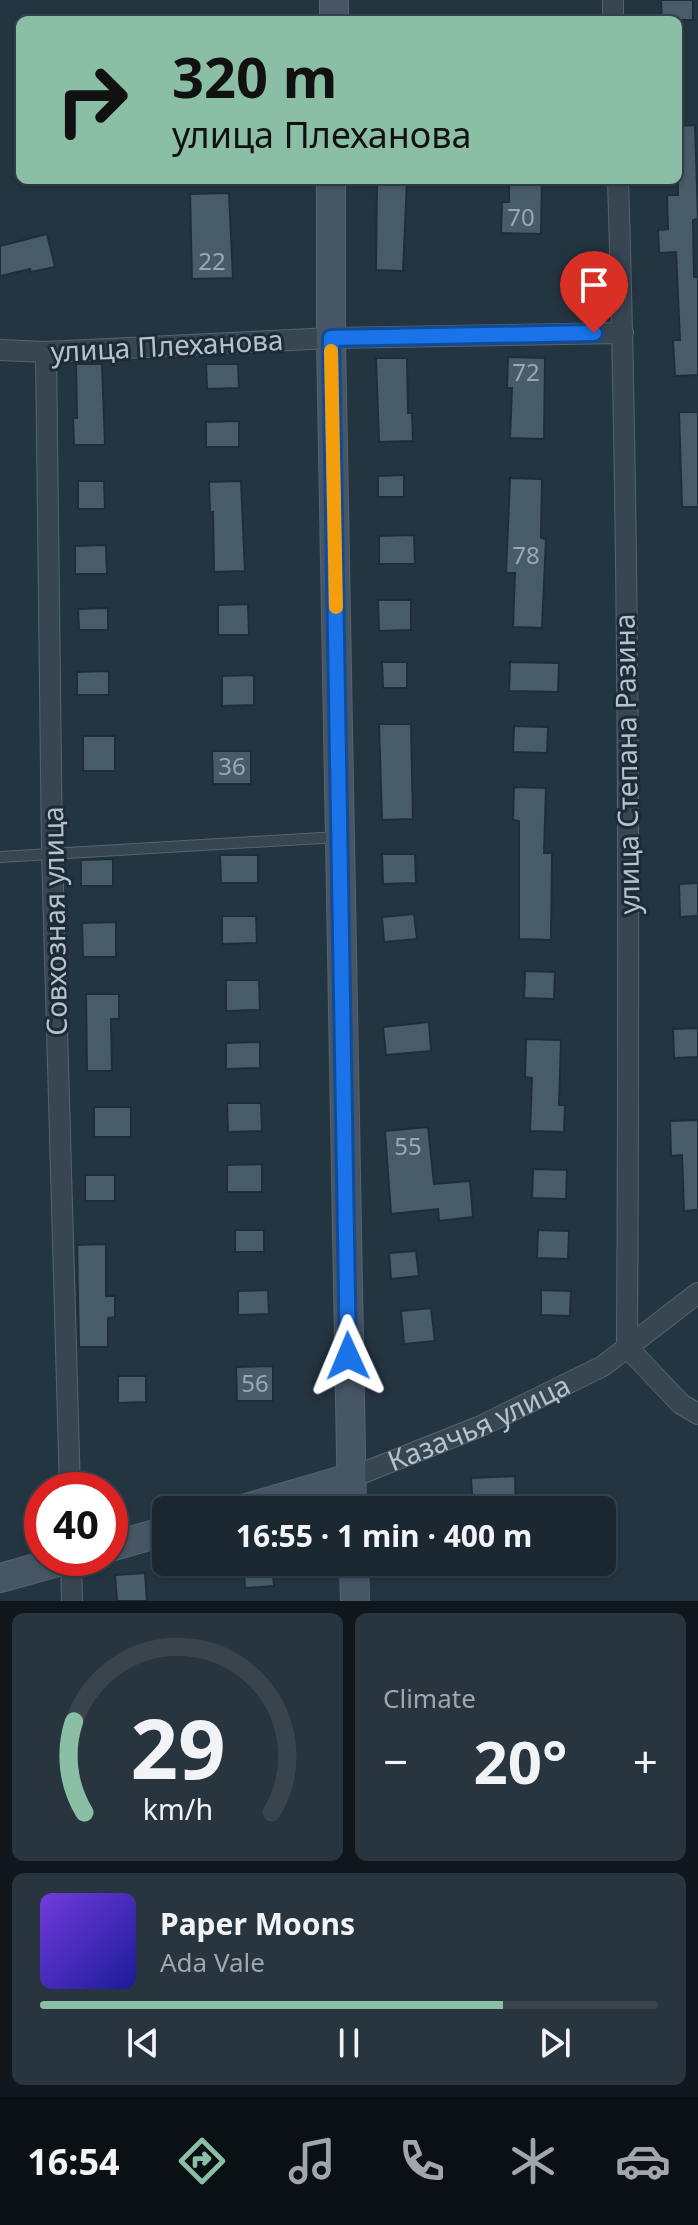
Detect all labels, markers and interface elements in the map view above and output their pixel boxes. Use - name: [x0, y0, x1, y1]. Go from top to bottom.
- text: 320 m: [172, 38, 337, 114]
- icon: right: [40, 48, 144, 152]
- text: улица Плеханова: [172, 110, 472, 159]
- house number: 70: [507, 200, 535, 233]
- house number: 22: [198, 244, 226, 277]
- pin: [560, 251, 628, 333]
- icon: arrive: [572, 263, 616, 307]
- street label: улица Плеханова: [50, 320, 284, 370]
- house number: 72: [512, 355, 540, 388]
- house number: 78: [512, 538, 540, 571]
- street label: улица Степана Разина: [604, 613, 648, 915]
- house number: 36: [218, 749, 246, 782]
- street label: Совхозная улица: [33, 806, 75, 1036]
- house number: 55: [394, 1129, 422, 1162]
- position arrow: [306, 1314, 390, 1398]
- street label: Казачья улица: [382, 1365, 576, 1479]
- house number: 56: [241, 1366, 269, 1399]
- speed limit sign: 40: [24, 1472, 128, 1576]
- text: 16:55 · 1 min · 400 m: [236, 1515, 532, 1556]
- text: Climate: [383, 1680, 476, 1716]
- text: 29: [130, 1690, 225, 1803]
- text: 20°: [473, 1720, 568, 1802]
- text: −: [383, 1731, 408, 1791]
- text: +: [633, 1731, 658, 1791]
- text: km/h: [142, 1789, 213, 1828]
- text: Paper Moons: [160, 1903, 355, 1944]
- text: Ada Vale: [160, 1944, 265, 1980]
- icon: previous: [121, 2021, 165, 2065]
- icon: pause: [327, 2021, 371, 2065]
- icon: next: [533, 2021, 577, 2065]
- icon: directions: [174, 2133, 230, 2189]
- icon: music: [284, 2133, 340, 2189]
- icon: phone: [394, 2133, 450, 2189]
- icon: climate: [505, 2133, 561, 2189]
- icon: car: [615, 2133, 671, 2189]
- text: 16:54: [27, 2137, 120, 2186]

